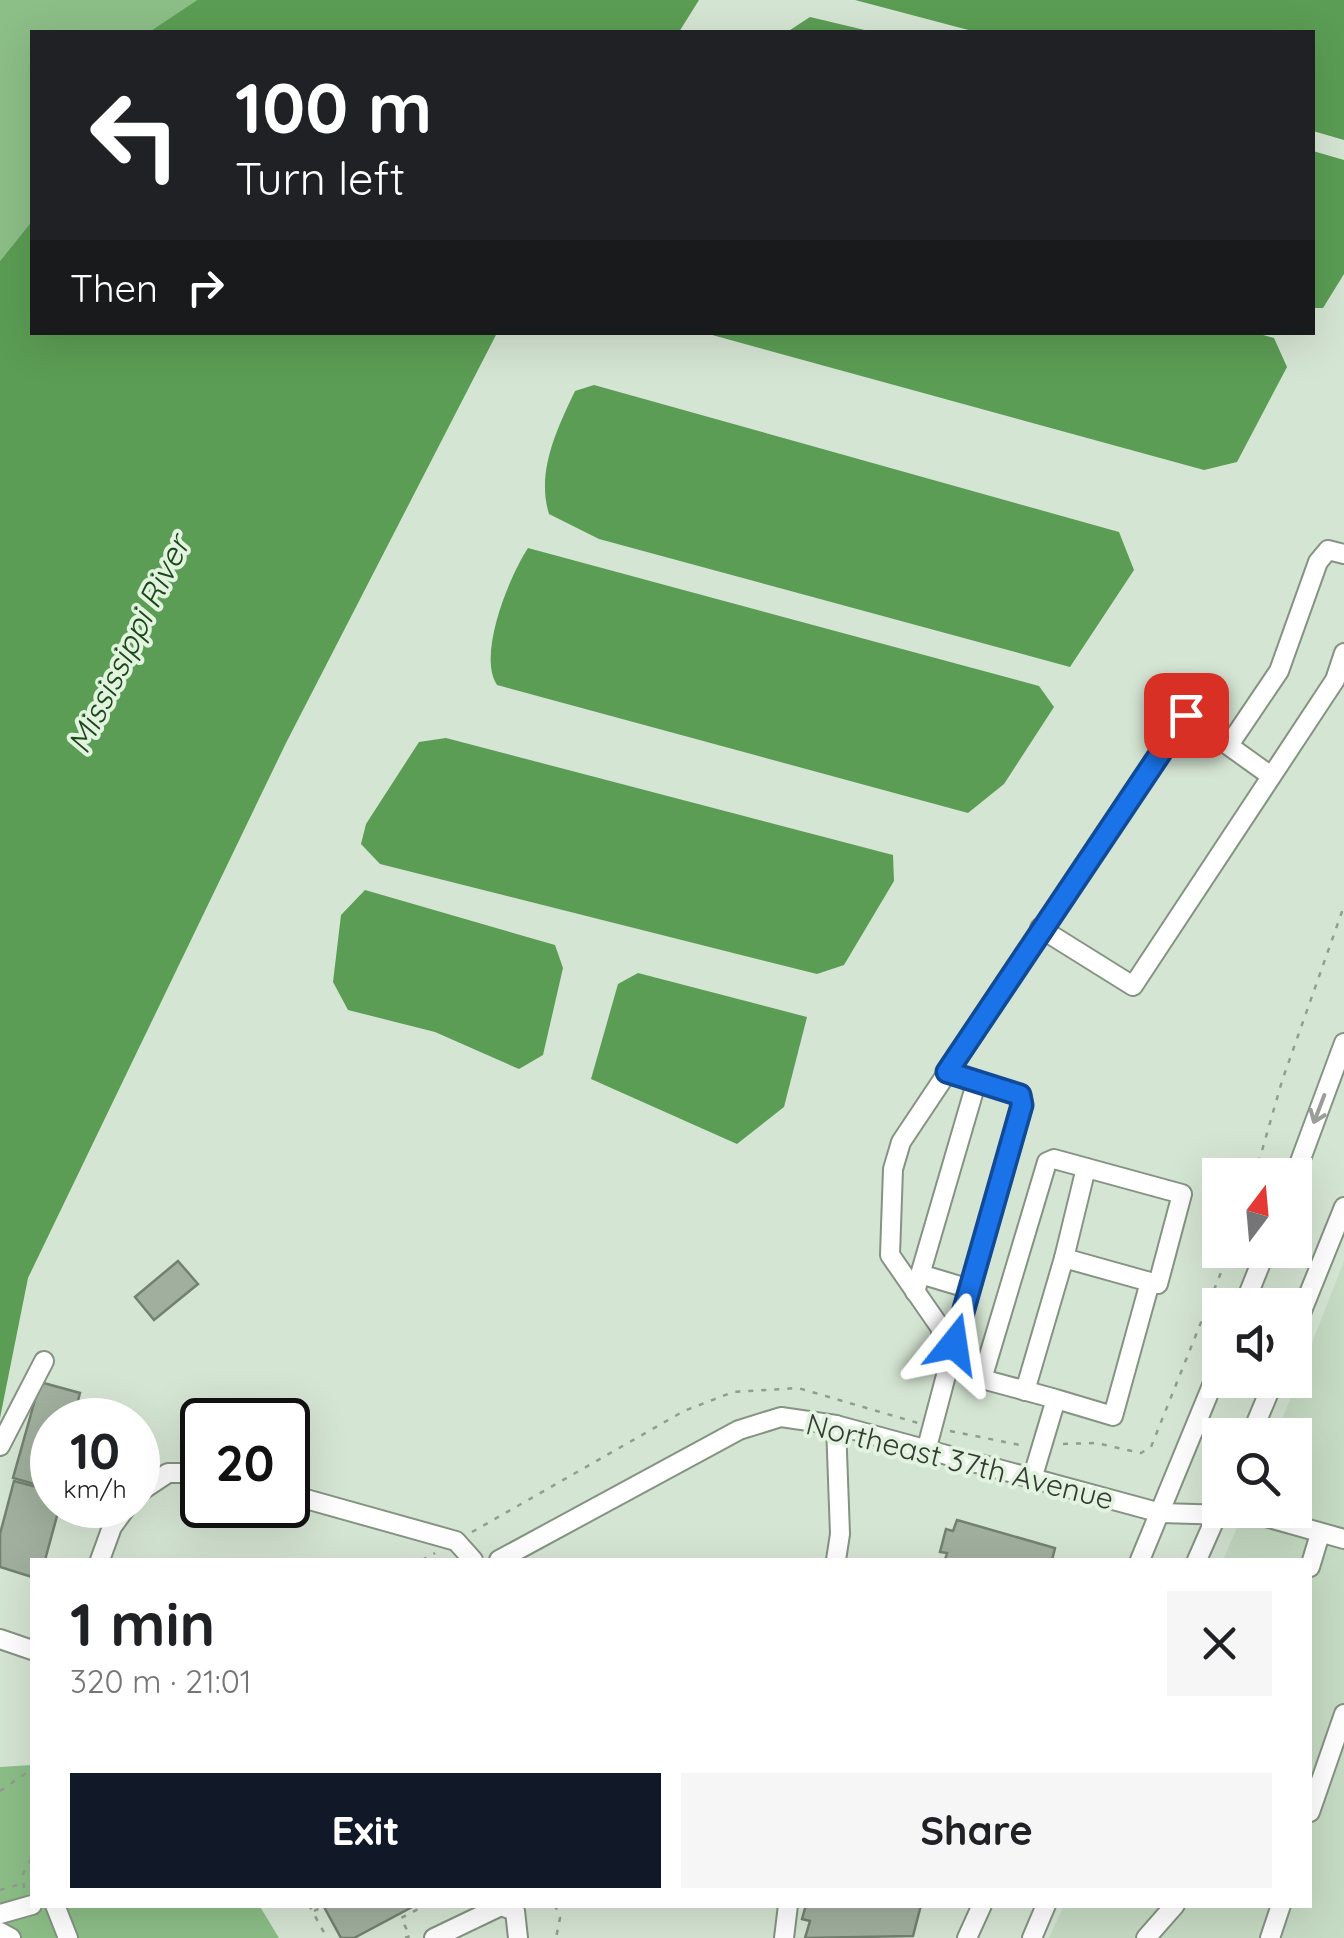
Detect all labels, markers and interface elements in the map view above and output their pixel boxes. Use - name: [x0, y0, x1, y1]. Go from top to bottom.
- text: 100 m: [235, 63, 432, 151]
- icon: left: [70, 70, 200, 200]
- text: Turn left: [235, 150, 405, 206]
- icon: right: [178, 260, 233, 315]
- text: Then: [70, 264, 158, 312]
- water label: Mississippi River: [58, 525, 200, 759]
- pin: [1144, 673, 1229, 758]
- icon: arrive: [1159, 688, 1214, 743]
- one-way arrow: [1309, 1093, 1327, 1124]
- north arrow: [1202, 1158, 1312, 1268]
- map controls: [1202, 1158, 1312, 1528]
- button: sound: [1202, 1288, 1312, 1398]
- position arrow: [902, 1292, 1006, 1396]
- speed limit sign: 20: [180, 1398, 310, 1528]
- street label: Northeast 37th Avenue: [802, 1404, 1118, 1518]
- button: search: [1202, 1418, 1312, 1528]
- text: 10: [70, 1419, 120, 1482]
- text: km/h: [63, 1473, 127, 1504]
- text: 1 min: [70, 1586, 215, 1661]
- button: close: [1167, 1591, 1272, 1696]
- text: 320 m · 21:01: [70, 1661, 252, 1701]
- button: Exit: [70, 1773, 661, 1888]
- button: Share: [681, 1773, 1272, 1888]

